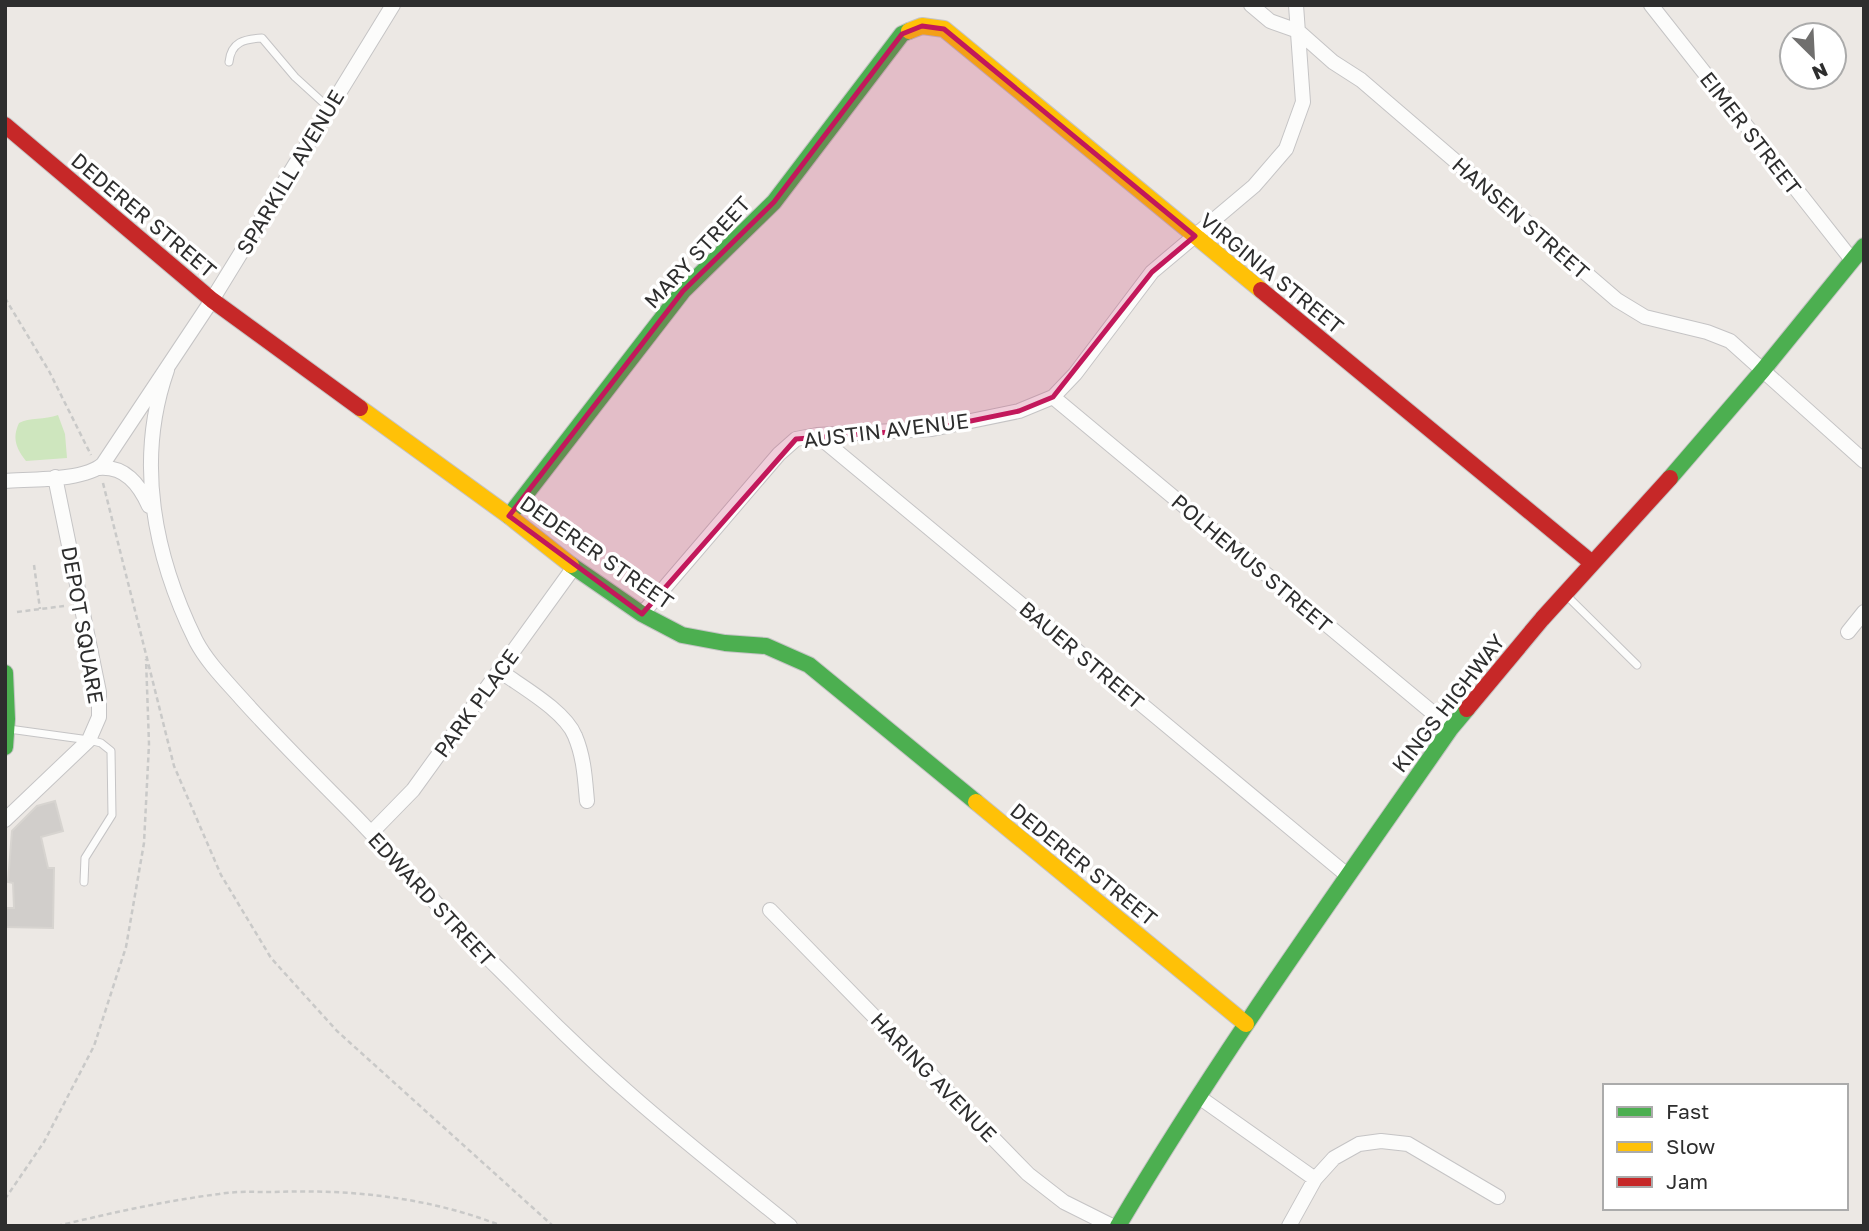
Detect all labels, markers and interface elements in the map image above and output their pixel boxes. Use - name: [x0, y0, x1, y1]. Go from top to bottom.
- north arrow: [1778, 21, 1848, 91]
- text: N: [1809, 59, 1831, 85]
- street label: EIMER STREET: [1695, 66, 1807, 200]
- street label: SPARKILL AVENUE: [231, 85, 349, 259]
- street label: DEDERER STREET: [66, 147, 222, 283]
- street label: HANSEN STREET: [1447, 151, 1595, 285]
- street label: MARY STREET: [638, 191, 756, 313]
- street label: VIRGINIA STREET: [1195, 207, 1349, 339]
- street label: AUSTIN AVENUE: [802, 407, 970, 453]
- street label: POLHEMUS STREET: [1166, 488, 1338, 638]
- street label: DEDERER STREET: [515, 489, 679, 615]
- street label: DEPOT SQUARE: [56, 544, 110, 706]
- street label: BAUER STREET: [1015, 596, 1149, 714]
- street label: KINGS HIGHWAY: [1386, 628, 1510, 777]
- street label: PARK PLACE: [428, 644, 524, 762]
- street label: DEDERER STREET: [1005, 797, 1163, 931]
- street label: EDWARD STREET: [363, 827, 501, 971]
- street label: HARING AVENUE: [866, 1007, 1002, 1147]
- legend: [1603, 1084, 1848, 1210]
- text: Fast: [1666, 1098, 1709, 1124]
- text: Slow: [1666, 1133, 1715, 1159]
- text: Jam: [1666, 1168, 1708, 1194]

